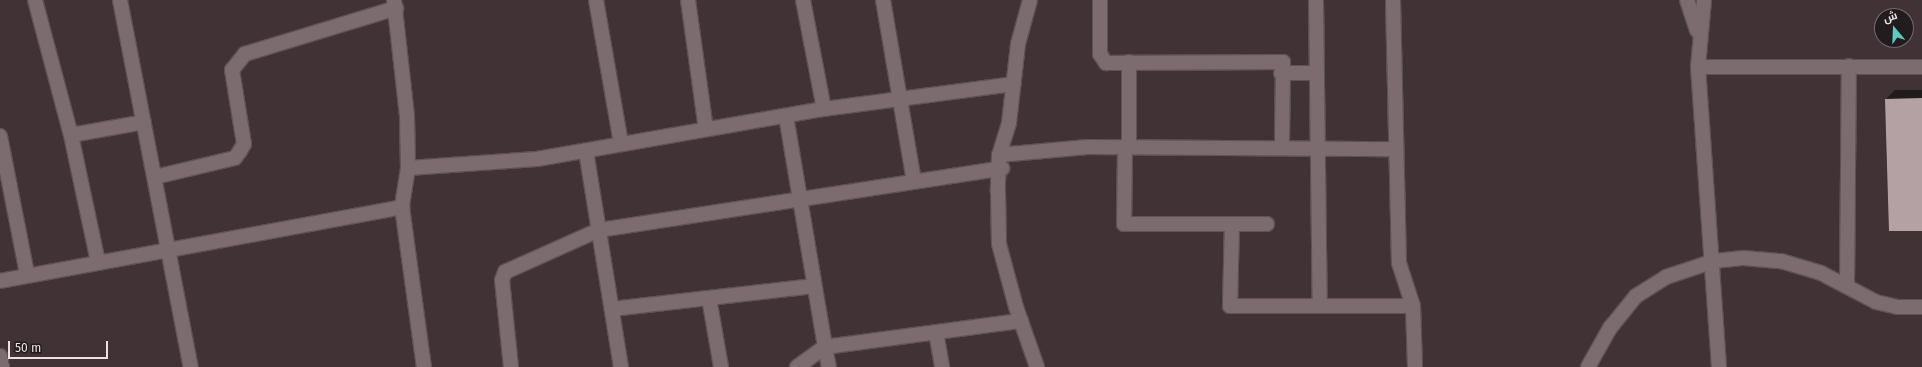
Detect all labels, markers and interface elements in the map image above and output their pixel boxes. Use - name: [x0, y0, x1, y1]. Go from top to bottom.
- north arrow: [1874, 8, 1914, 48]
- text: ش: [1881, 9, 1899, 26]
- scale bar: [10, 333, 110, 359]
- text: 50 m: [15, 341, 41, 355]

